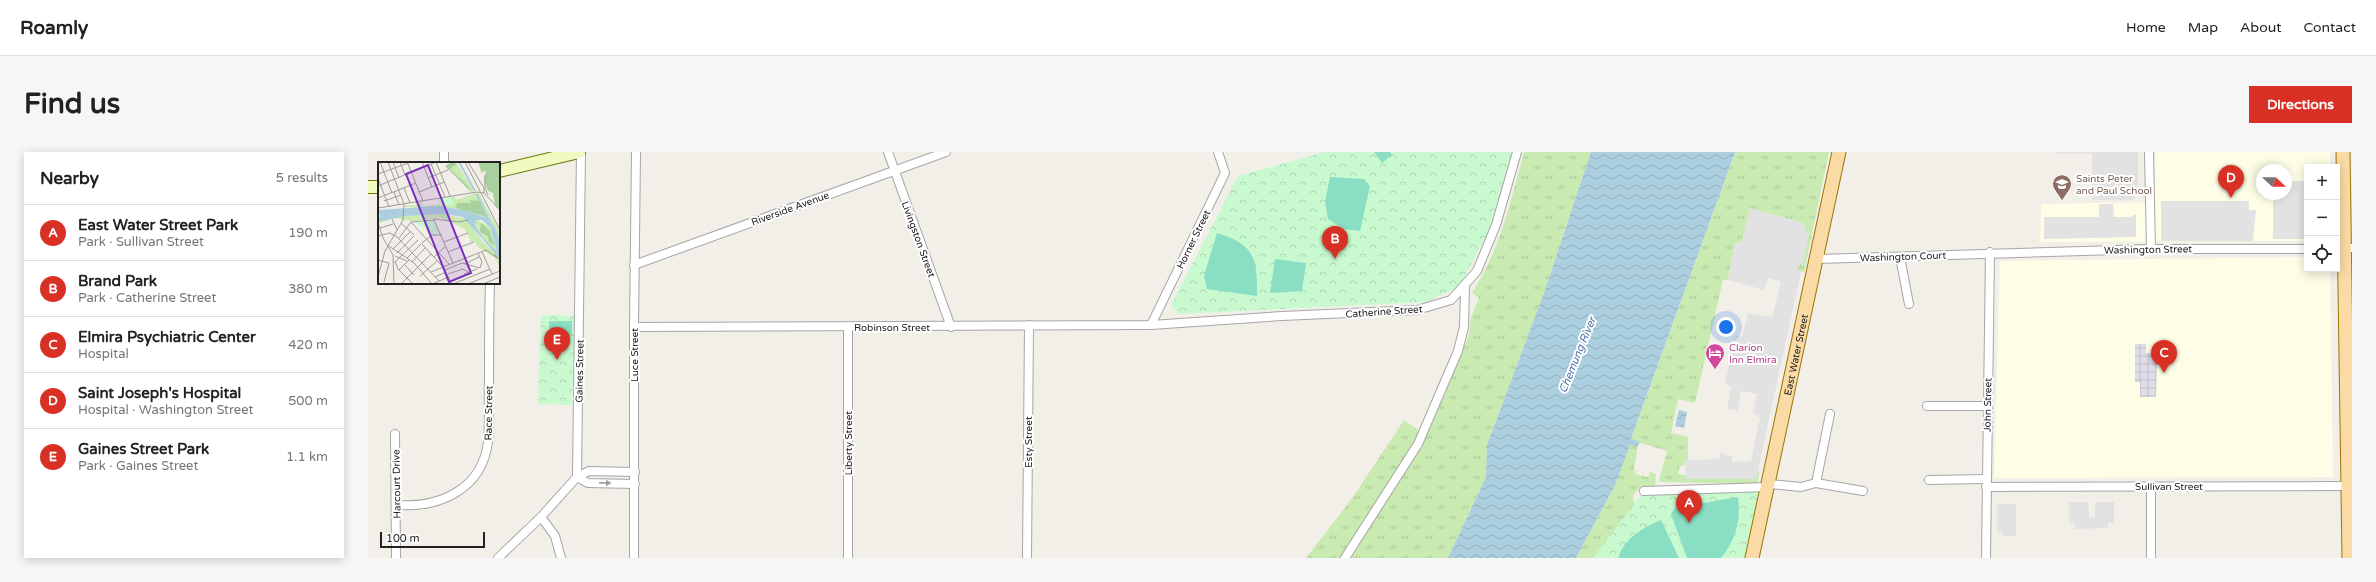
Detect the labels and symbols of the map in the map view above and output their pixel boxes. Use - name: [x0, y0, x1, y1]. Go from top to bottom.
- inset map: [378, 162, 500, 284]
- north arrow: [2256, 164, 2292, 200]
- pin: D: [2218, 165, 2244, 198]
- school or university icon: Saints Peter and Paul School: [2051, 173, 2073, 201]
- place label: Saints Peter and Paul School: [2076, 173, 2152, 197]
- street label: Riverside Avenue: [750, 189, 831, 229]
- street label: Livingston Street: [899, 200, 937, 279]
- street label: Horner Street: [1174, 208, 1213, 271]
- pin: B: [1322, 226, 1348, 259]
- street label: Washington Street: [2104, 243, 2192, 257]
- street label: Washington Court: [1860, 249, 1947, 265]
- street label: Catherine Street: [1345, 303, 1423, 321]
- street label: East Water Street: [1782, 313, 1811, 397]
- water label: Chemung River: [1556, 314, 1599, 395]
- your location: [1716, 317, 1736, 337]
- street label: Robinson Street: [854, 322, 930, 334]
- pin: E: [544, 327, 570, 360]
- street label: Luce Street: [629, 328, 641, 382]
- street label: Gaines Street: [573, 339, 587, 403]
- pin: C: [2151, 340, 2177, 373]
- hotel icon: Clarion Inn Elmira: [1704, 342, 1726, 370]
- place label: Clarion Inn Elmira: [1729, 342, 1777, 366]
- street label: John Street: [1982, 378, 1994, 432]
- street label: Race Street: [483, 385, 495, 441]
- street label: Liberty Street: [843, 411, 855, 475]
- street label: Esty Street: [1023, 416, 1035, 468]
- street label: Harcourt Drive: [390, 449, 404, 519]
- one-way arrow: [599, 480, 612, 486]
- street label: Sullivan Street: [2135, 481, 2203, 493]
- pin: A: [1676, 490, 1702, 523]
- scale bar: [380, 530, 485, 549]

